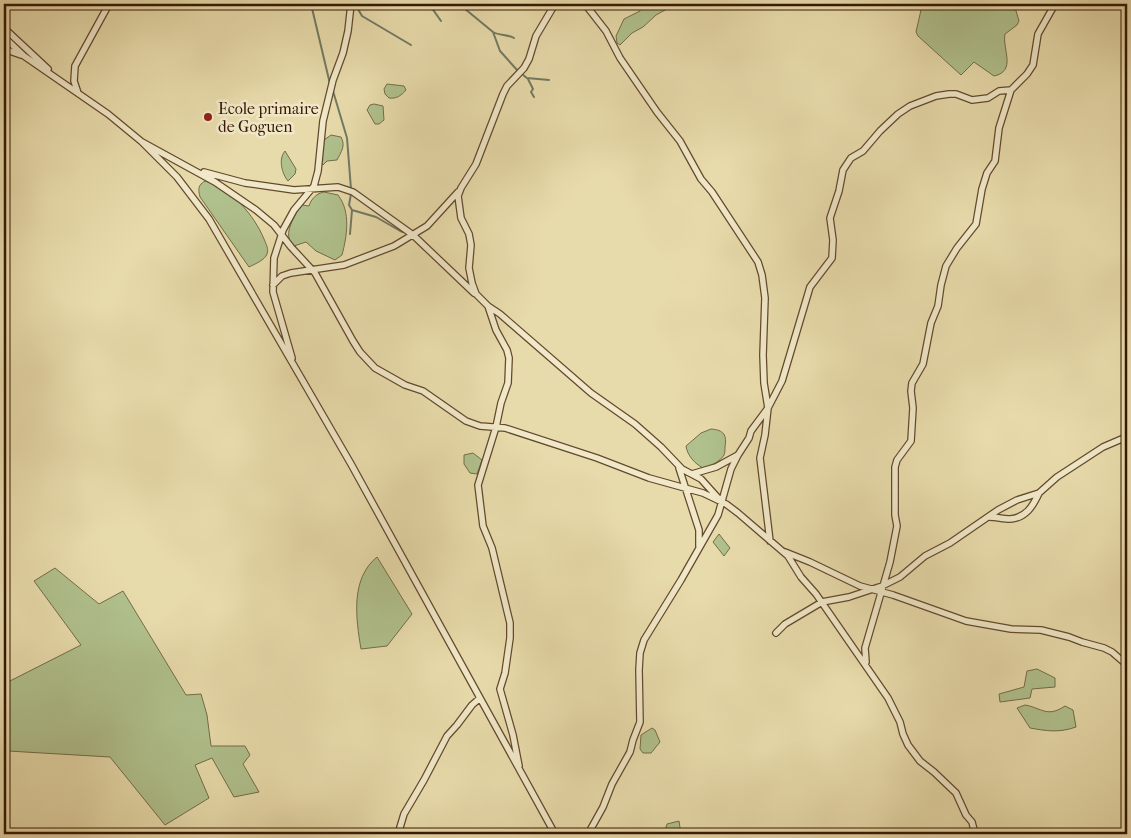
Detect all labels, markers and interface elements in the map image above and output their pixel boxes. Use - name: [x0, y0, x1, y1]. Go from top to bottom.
- place label: Ecole primaire de Goguen: [218, 99, 319, 136]
- marker: Ecole primaire de Goguen: [202, 111, 214, 123]

